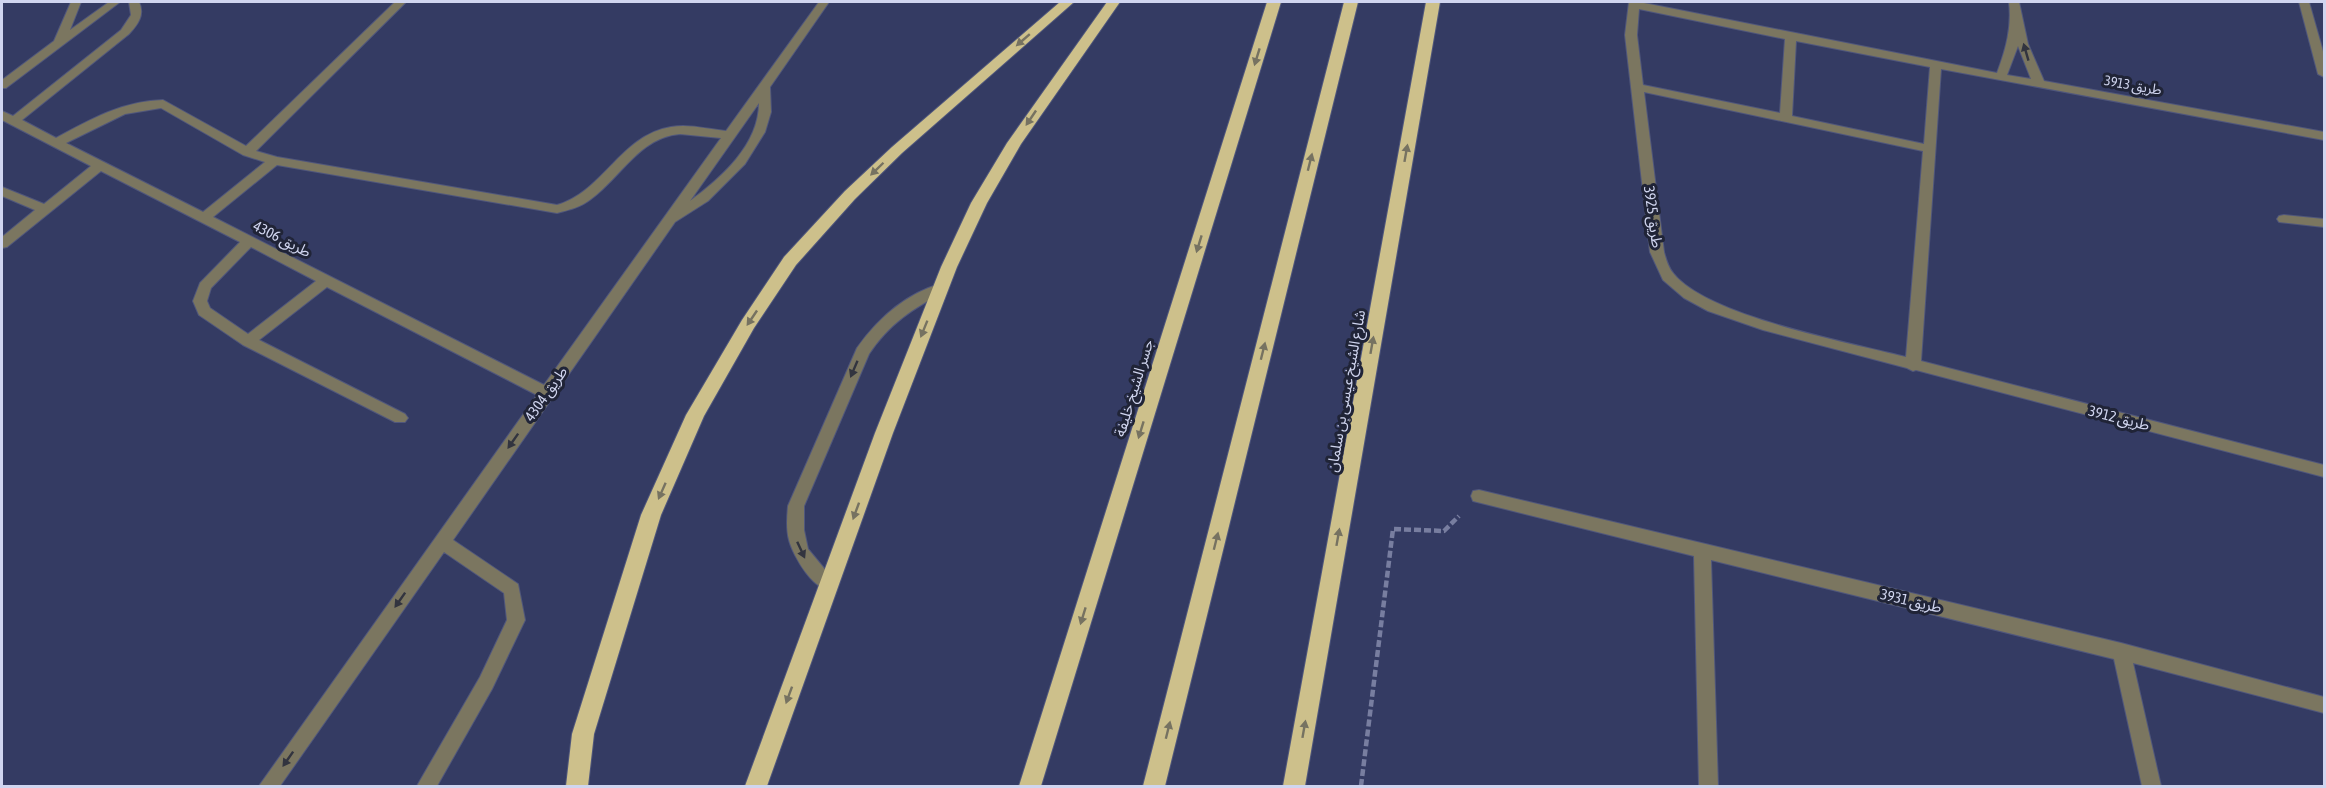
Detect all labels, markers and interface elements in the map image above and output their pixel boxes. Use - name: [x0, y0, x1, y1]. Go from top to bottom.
- one-way arrow: [1016, 33, 1031, 46]
- one-way arrow: [2021, 43, 2030, 61]
- one-way arrow: [1252, 48, 1261, 66]
- street label: طريق 3913: [2103, 72, 2163, 100]
- one-way arrow: [1025, 109, 1037, 125]
- one-way arrow: [1402, 143, 1411, 162]
- one-way arrow: [1306, 153, 1316, 171]
- one-way arrow: [871, 162, 885, 176]
- street label: طريق 3925: [1639, 185, 1666, 249]
- street label: طريق 4306: [250, 217, 314, 262]
- one-way arrow: [1194, 235, 1203, 253]
- street label: شارع الشيخ عيسى بن سلمان: [1323, 308, 1372, 474]
- one-way arrow: [747, 310, 758, 326]
- one-way arrow: [919, 320, 929, 338]
- one-way arrow: [1368, 335, 1377, 354]
- street label: جسر الشيخ خليفة: [1111, 337, 1160, 440]
- one-way arrow: [1258, 342, 1268, 361]
- one-way arrow: [849, 360, 858, 378]
- street label: طريق 4304: [521, 363, 572, 425]
- street label: طريق 3912: [2086, 402, 2152, 435]
- one-way arrow: [1136, 421, 1145, 439]
- one-way arrow: [507, 432, 519, 448]
- one-way arrow: [657, 482, 667, 500]
- one-way arrow: [850, 502, 860, 520]
- one-way arrow: [1334, 527, 1343, 546]
- one-way arrow: [1211, 531, 1221, 550]
- one-way arrow: [796, 542, 806, 560]
- street label: طريق 3931: [1878, 585, 1943, 618]
- one-way arrow: [394, 592, 406, 608]
- one-way arrow: [1078, 607, 1088, 625]
- one-way arrow: [784, 686, 794, 704]
- one-way arrow: [1300, 719, 1309, 738]
- one-way arrow: [1164, 721, 1174, 739]
- one-way arrow: [282, 751, 294, 767]

